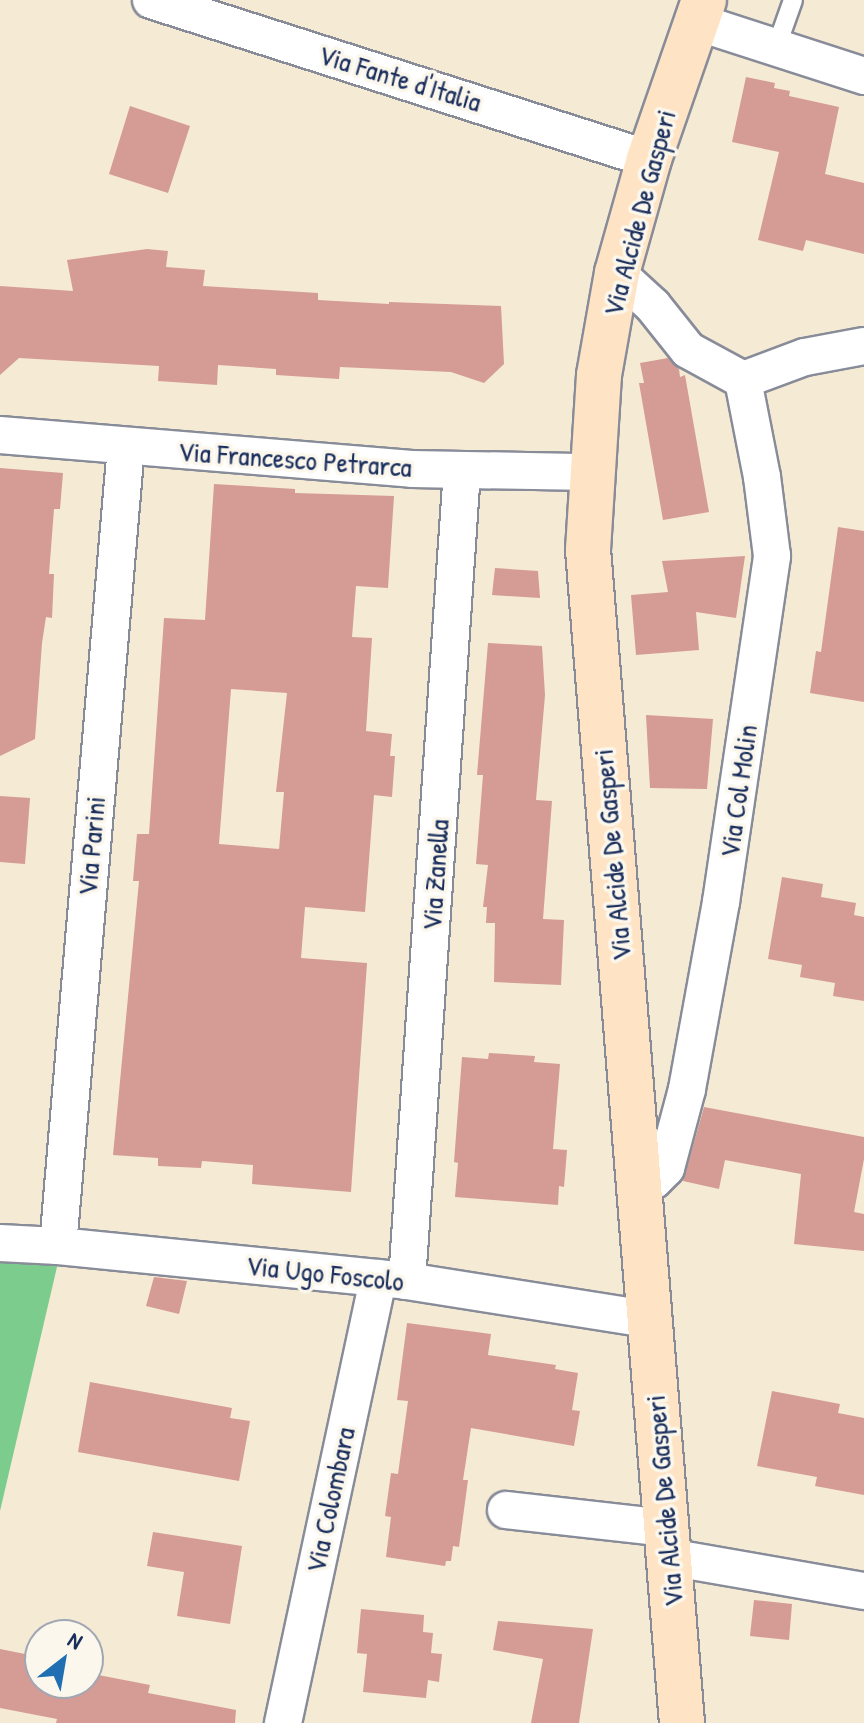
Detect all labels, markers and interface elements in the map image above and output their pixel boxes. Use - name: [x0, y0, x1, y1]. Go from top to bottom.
- street label: Via Fante d'Italia: [315, 37, 485, 119]
- street label: Via Alcide De Gasperi: [595, 106, 683, 320]
- street label: Via Francesco Petrarca: [177, 434, 413, 484]
- street label: Via Col Molin: [712, 722, 764, 860]
- street label: Via Alcide De Gasperi: [586, 748, 638, 962]
- street label: Via Parini: [70, 795, 112, 897]
- street label: Via Zanella: [414, 818, 456, 932]
- street label: Via Ugo Foscolo: [244, 1248, 406, 1298]
- street label: Via Alcide De Gasperi: [638, 1394, 690, 1608]
- street label: Via Colombara: [298, 1424, 362, 1576]
- north arrow: [24, 1619, 104, 1699]
- text: N: [63, 1624, 88, 1656]

